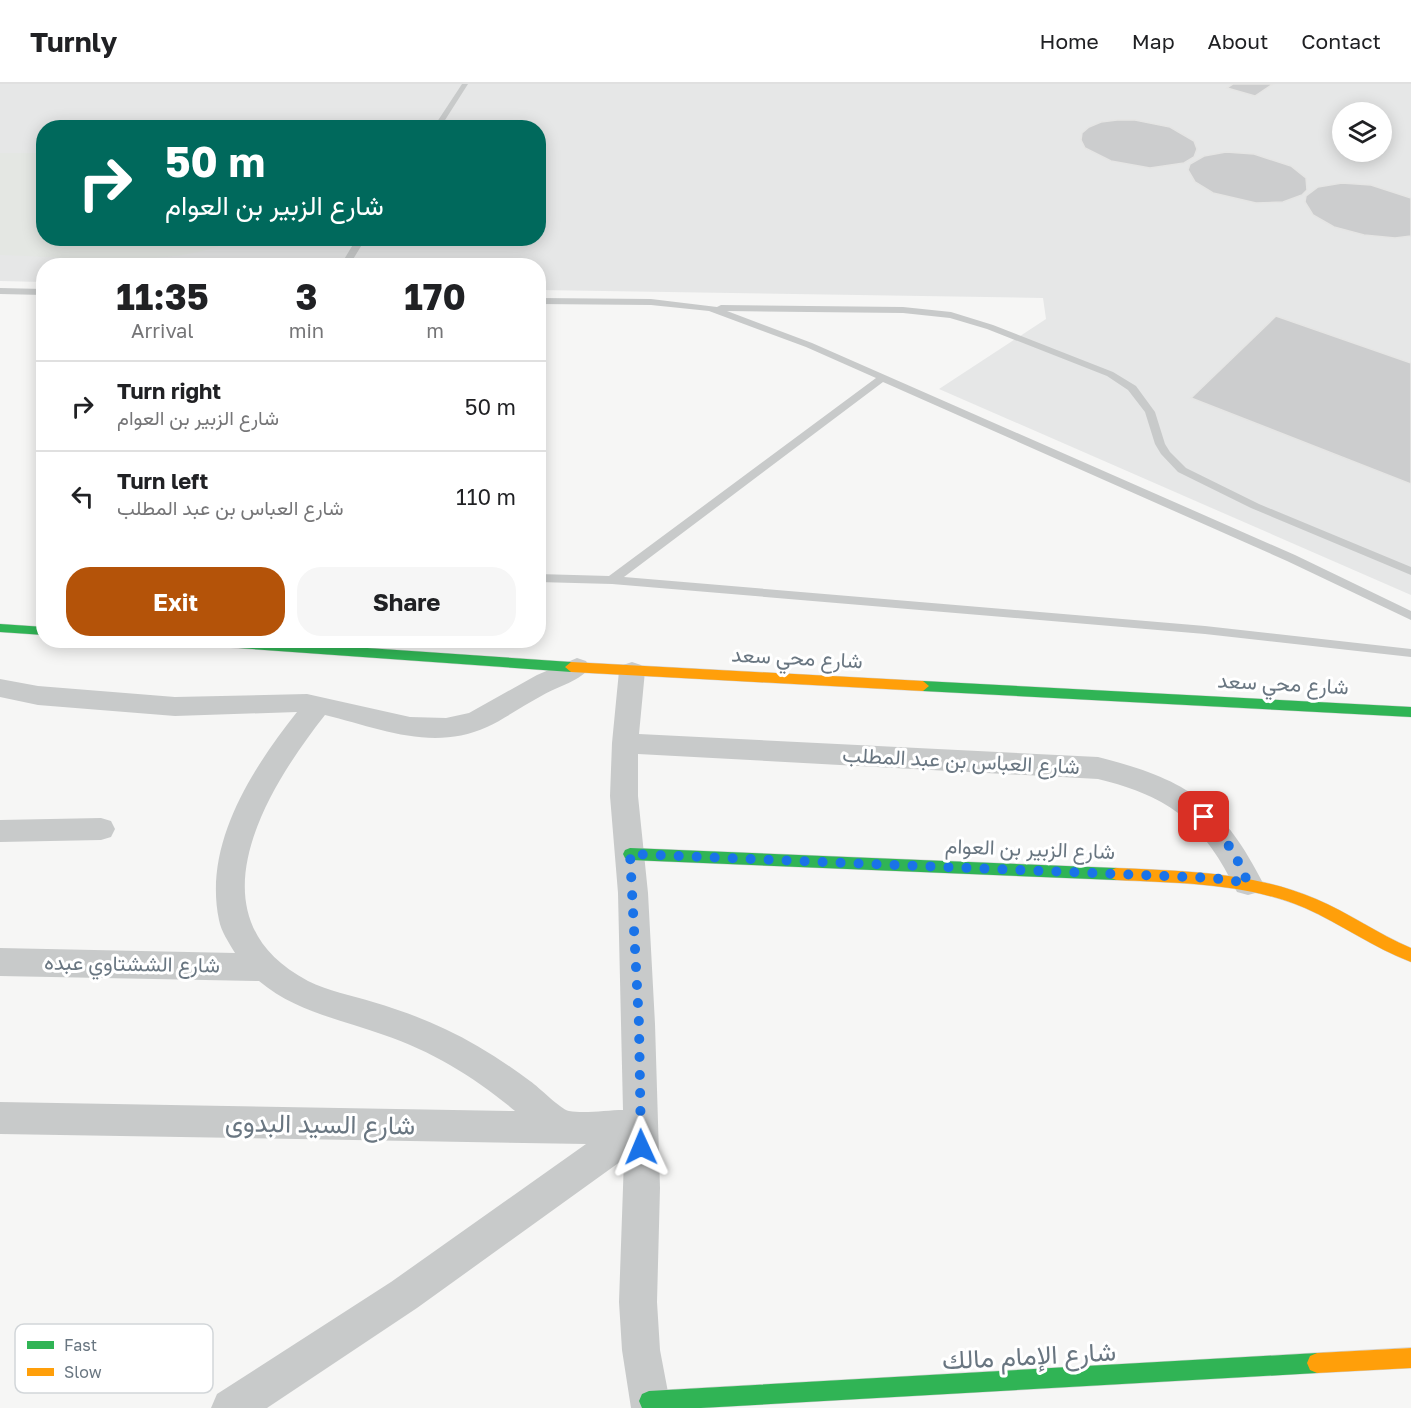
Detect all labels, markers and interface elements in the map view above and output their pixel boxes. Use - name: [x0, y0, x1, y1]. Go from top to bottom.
- text: Turnly: [30, 25, 117, 58]
- text: Home: [1039, 28, 1099, 54]
- text: Map: [1132, 28, 1175, 54]
- text: About: [1208, 28, 1268, 54]
- text: Contact: [1301, 28, 1381, 54]
- map controls: [1332, 102, 1392, 162]
- button: layers: [1332, 102, 1392, 162]
- text: 50 m: [165, 136, 265, 186]
- icon: right: [66, 144, 144, 222]
- text: شارع الزبير بن العوام: [165, 189, 384, 221]
- text: 11:35: [116, 275, 209, 318]
- text: 3: [295, 275, 317, 318]
- text: 170: [404, 275, 466, 318]
- text: Arrival: [131, 318, 194, 342]
- text: min: [289, 318, 324, 342]
- text: m: [426, 318, 444, 342]
- text: Turn right: [117, 377, 221, 404]
- icon: right: [66, 390, 99, 423]
- text: 50 m: [465, 393, 516, 420]
- text: شارع الزبير بن العوام: [117, 405, 279, 429]
- text: Turn left: [117, 467, 208, 494]
- icon: left: [66, 480, 99, 513]
- text: 110 m: [456, 483, 516, 510]
- text: شارع العباس بن عبد المطلب: [117, 495, 344, 519]
- button: Exit: [66, 567, 285, 636]
- button: Share: [297, 567, 516, 636]
- street label: شارع محي سعد: [730, 641, 863, 678]
- street label: شارع محي سعد: [1216, 667, 1349, 704]
- street label: شارع العباس بن عبد المطلب: [842, 741, 1080, 781]
- pin: [1178, 791, 1229, 842]
- icon: arrive: [1187, 800, 1220, 833]
- street label: شارع الزبير بن العوام: [945, 832, 1115, 866]
- street label: شارع الششتاوي عبده: [44, 948, 220, 983]
- street label: شارع السيد البدوى: [225, 1106, 415, 1144]
- position arrow: [609, 1115, 673, 1179]
- legend: [15, 1324, 213, 1393]
- text: Fast: [64, 1335, 97, 1355]
- street label: شارع الإمام مالك: [941, 1335, 1117, 1379]
- text: Slow: [64, 1362, 102, 1382]

